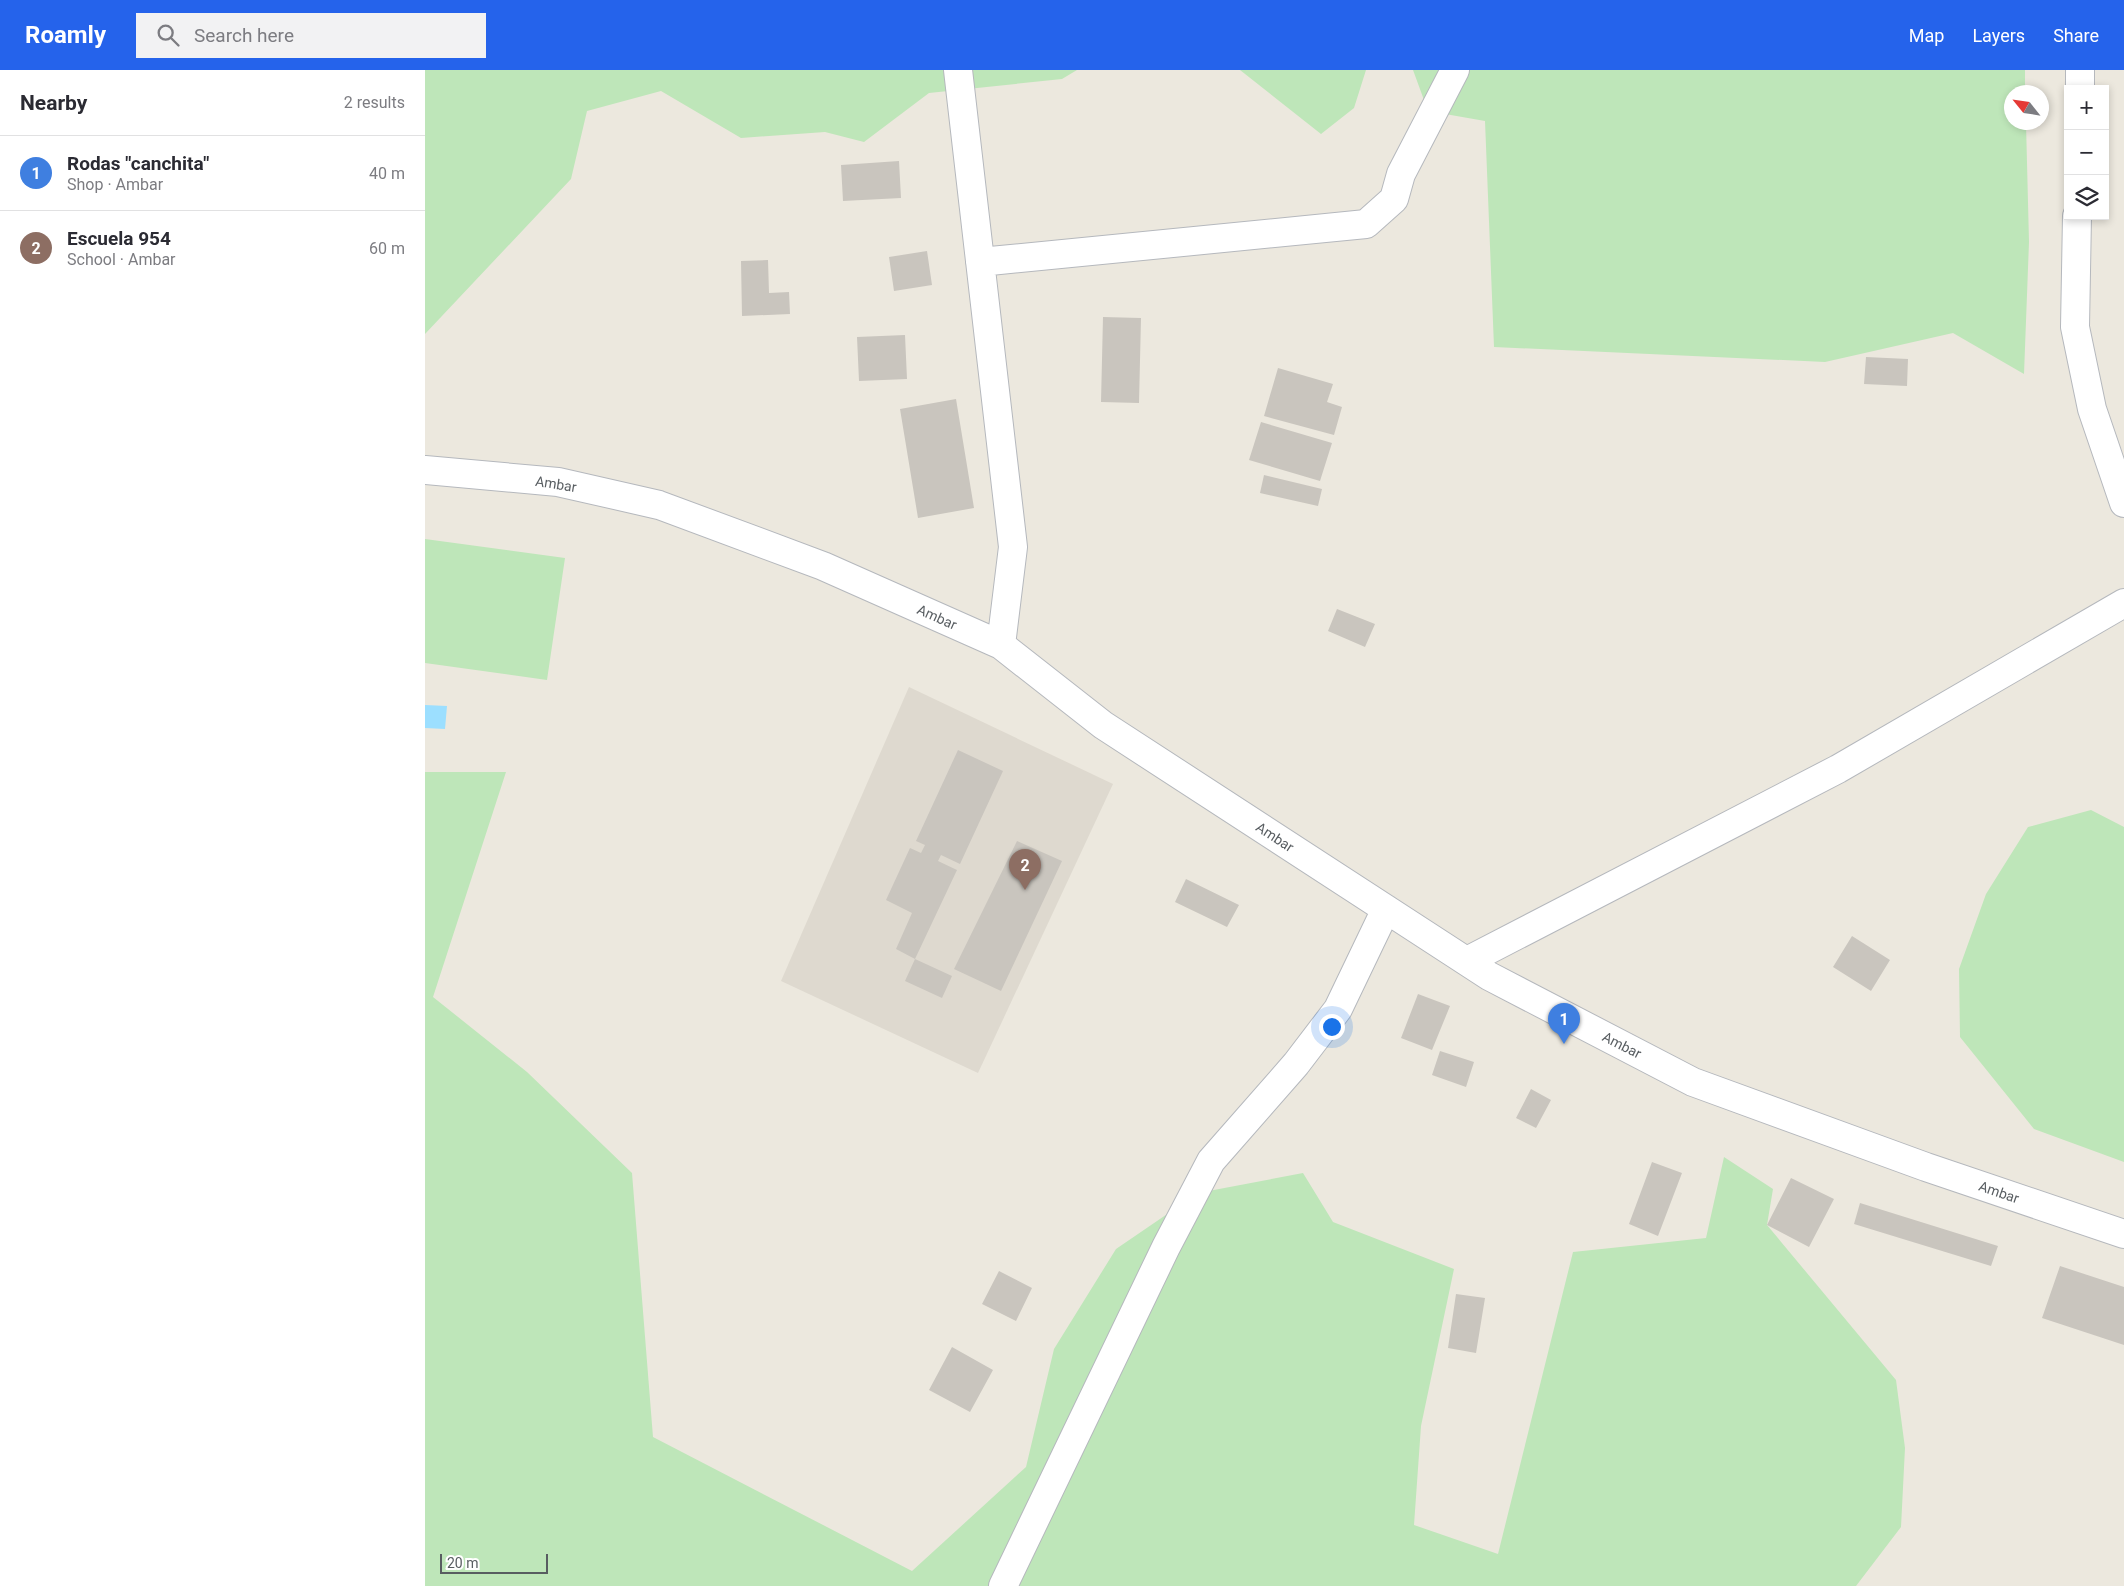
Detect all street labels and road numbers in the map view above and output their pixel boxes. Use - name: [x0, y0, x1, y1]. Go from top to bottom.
- street label: Ambar: [534, 473, 578, 495]
- street label: Ambar: [915, 601, 959, 633]
- street label: Ambar: [1253, 819, 1297, 855]
- street label: Ambar: [1600, 1028, 1644, 1062]
- street label: Ambar: [1977, 1178, 2022, 1206]

